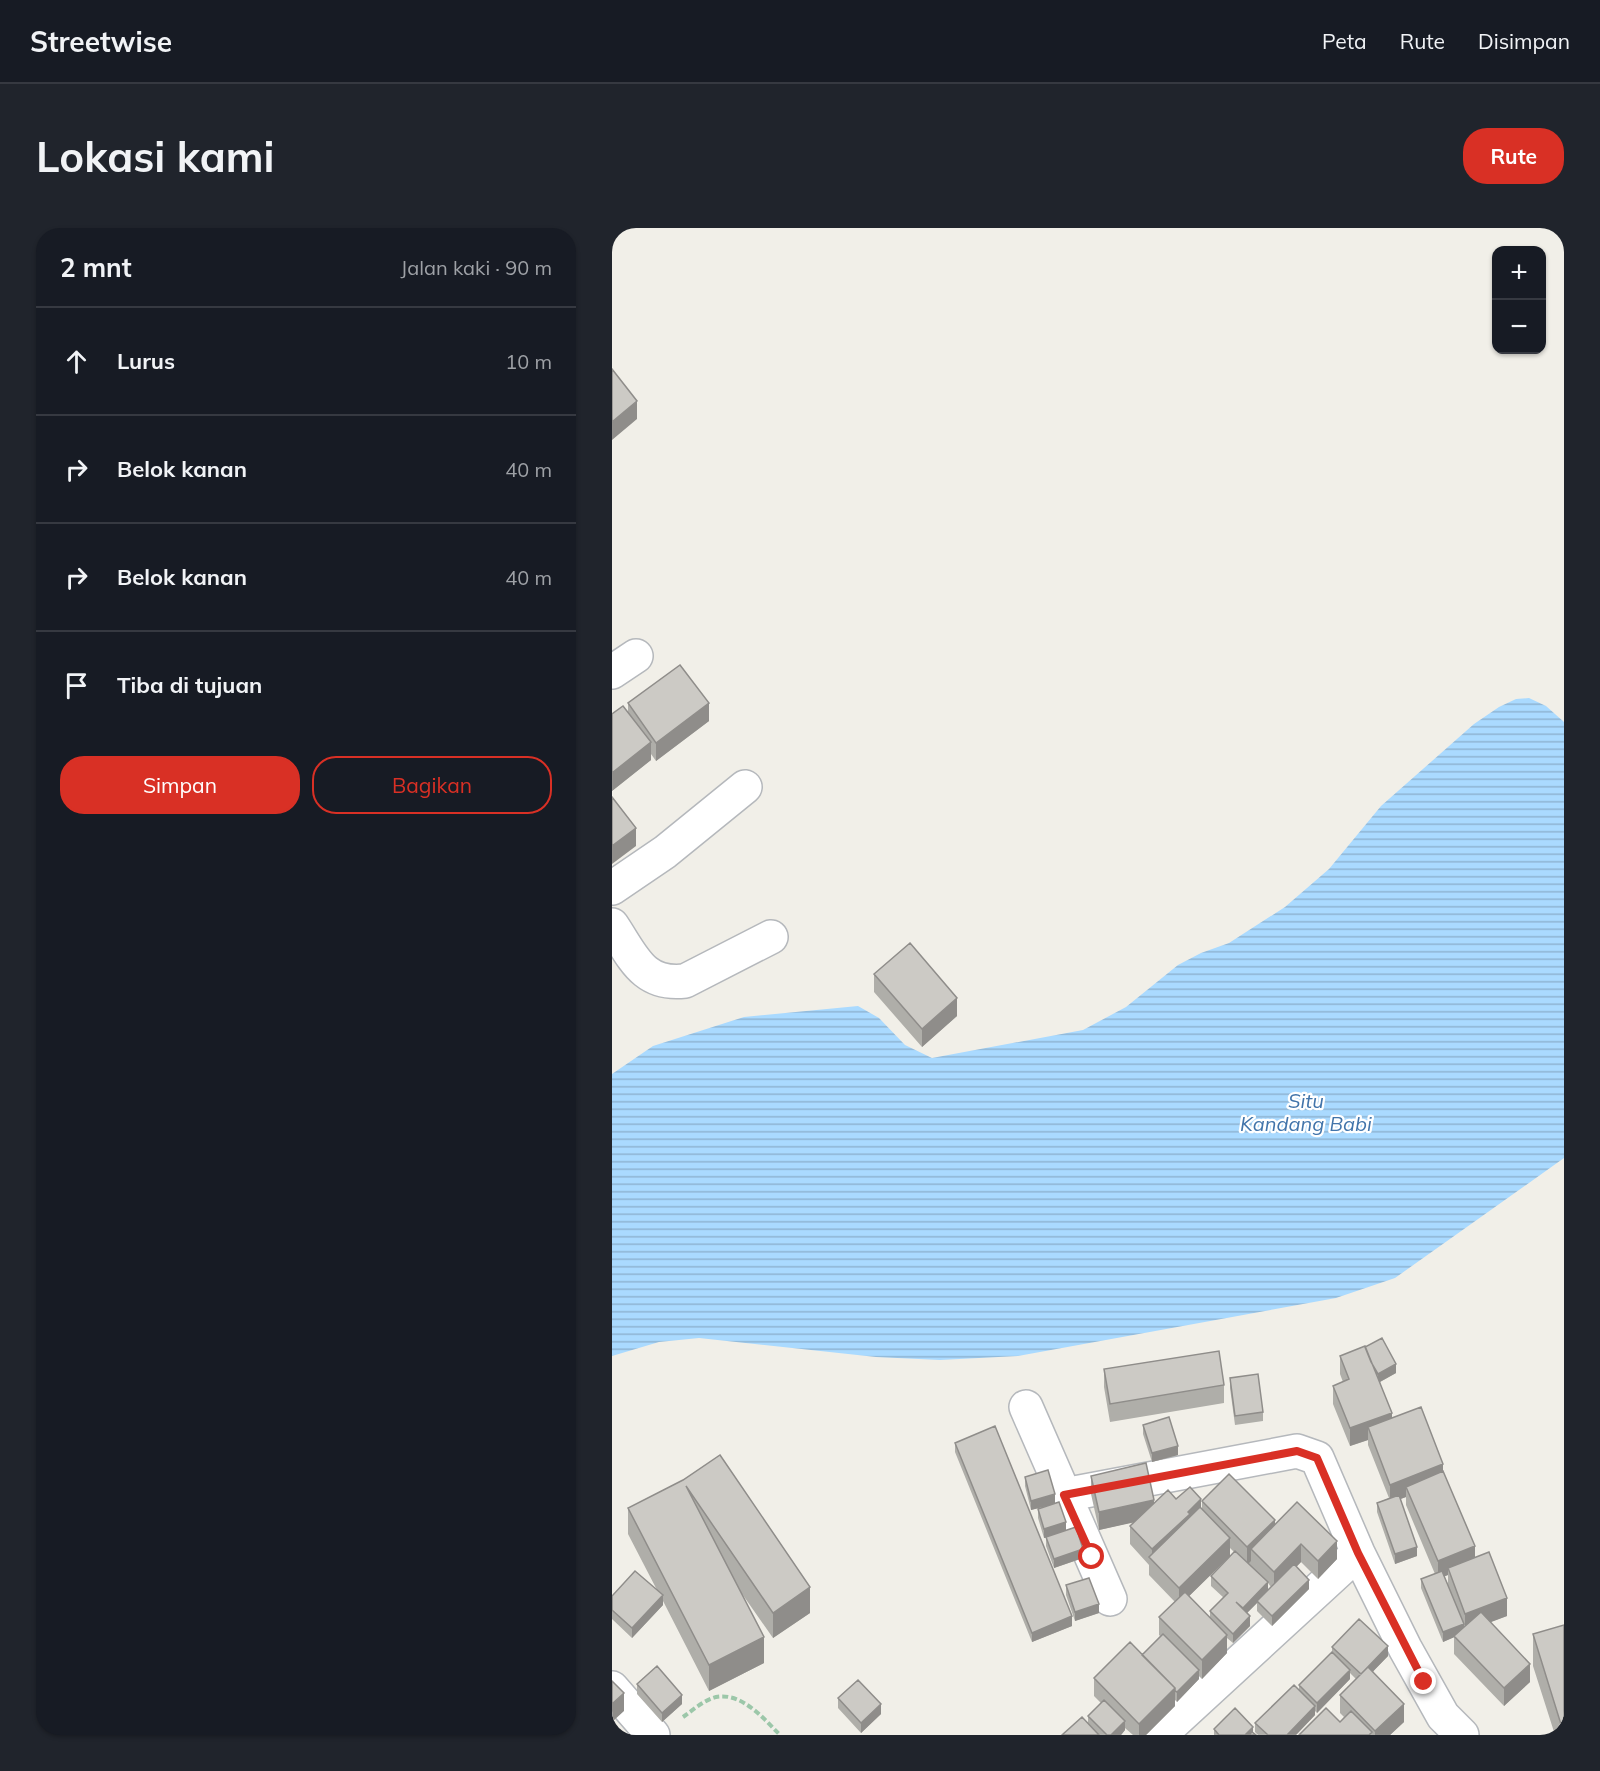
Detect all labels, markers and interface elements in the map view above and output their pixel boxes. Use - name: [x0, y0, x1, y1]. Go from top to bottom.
- text: Streetwise: [30, 24, 172, 59]
- text: Peta: [1322, 28, 1367, 54]
- text: Rute: [1400, 28, 1445, 54]
- text: Disimpan: [1478, 28, 1570, 54]
- button: Rute: [1463, 128, 1564, 184]
- text: Lokasi kami: [36, 130, 274, 183]
- map controls: [1492, 246, 1546, 354]
- button: +: [1492, 246, 1546, 300]
- text: 2 mnt: [60, 251, 132, 284]
- text: Jalan kaki · 90 m: [401, 255, 552, 280]
- button: −: [1492, 300, 1546, 354]
- icon: ahead: [60, 345, 93, 378]
- text: Lurus: [117, 347, 175, 375]
- text: 10 m: [505, 349, 552, 374]
- icon: right: [60, 453, 93, 486]
- text: Belok kanan: [117, 455, 247, 483]
- text: 40 m: [505, 457, 552, 482]
- icon: right: [60, 561, 93, 594]
- text: Belok kanan: [117, 563, 247, 591]
- text: 40 m: [505, 565, 552, 590]
- icon: arrive: [60, 669, 93, 702]
- text: Tiba di tujuan: [117, 671, 262, 699]
- button: Simpan: [60, 756, 300, 814]
- button: Bagikan: [312, 756, 552, 814]
- water label: Situ Kandang Babi: [1240, 1088, 1372, 1136]
- route start: [1078, 1543, 1104, 1569]
- route end: [1410, 1668, 1436, 1694]

